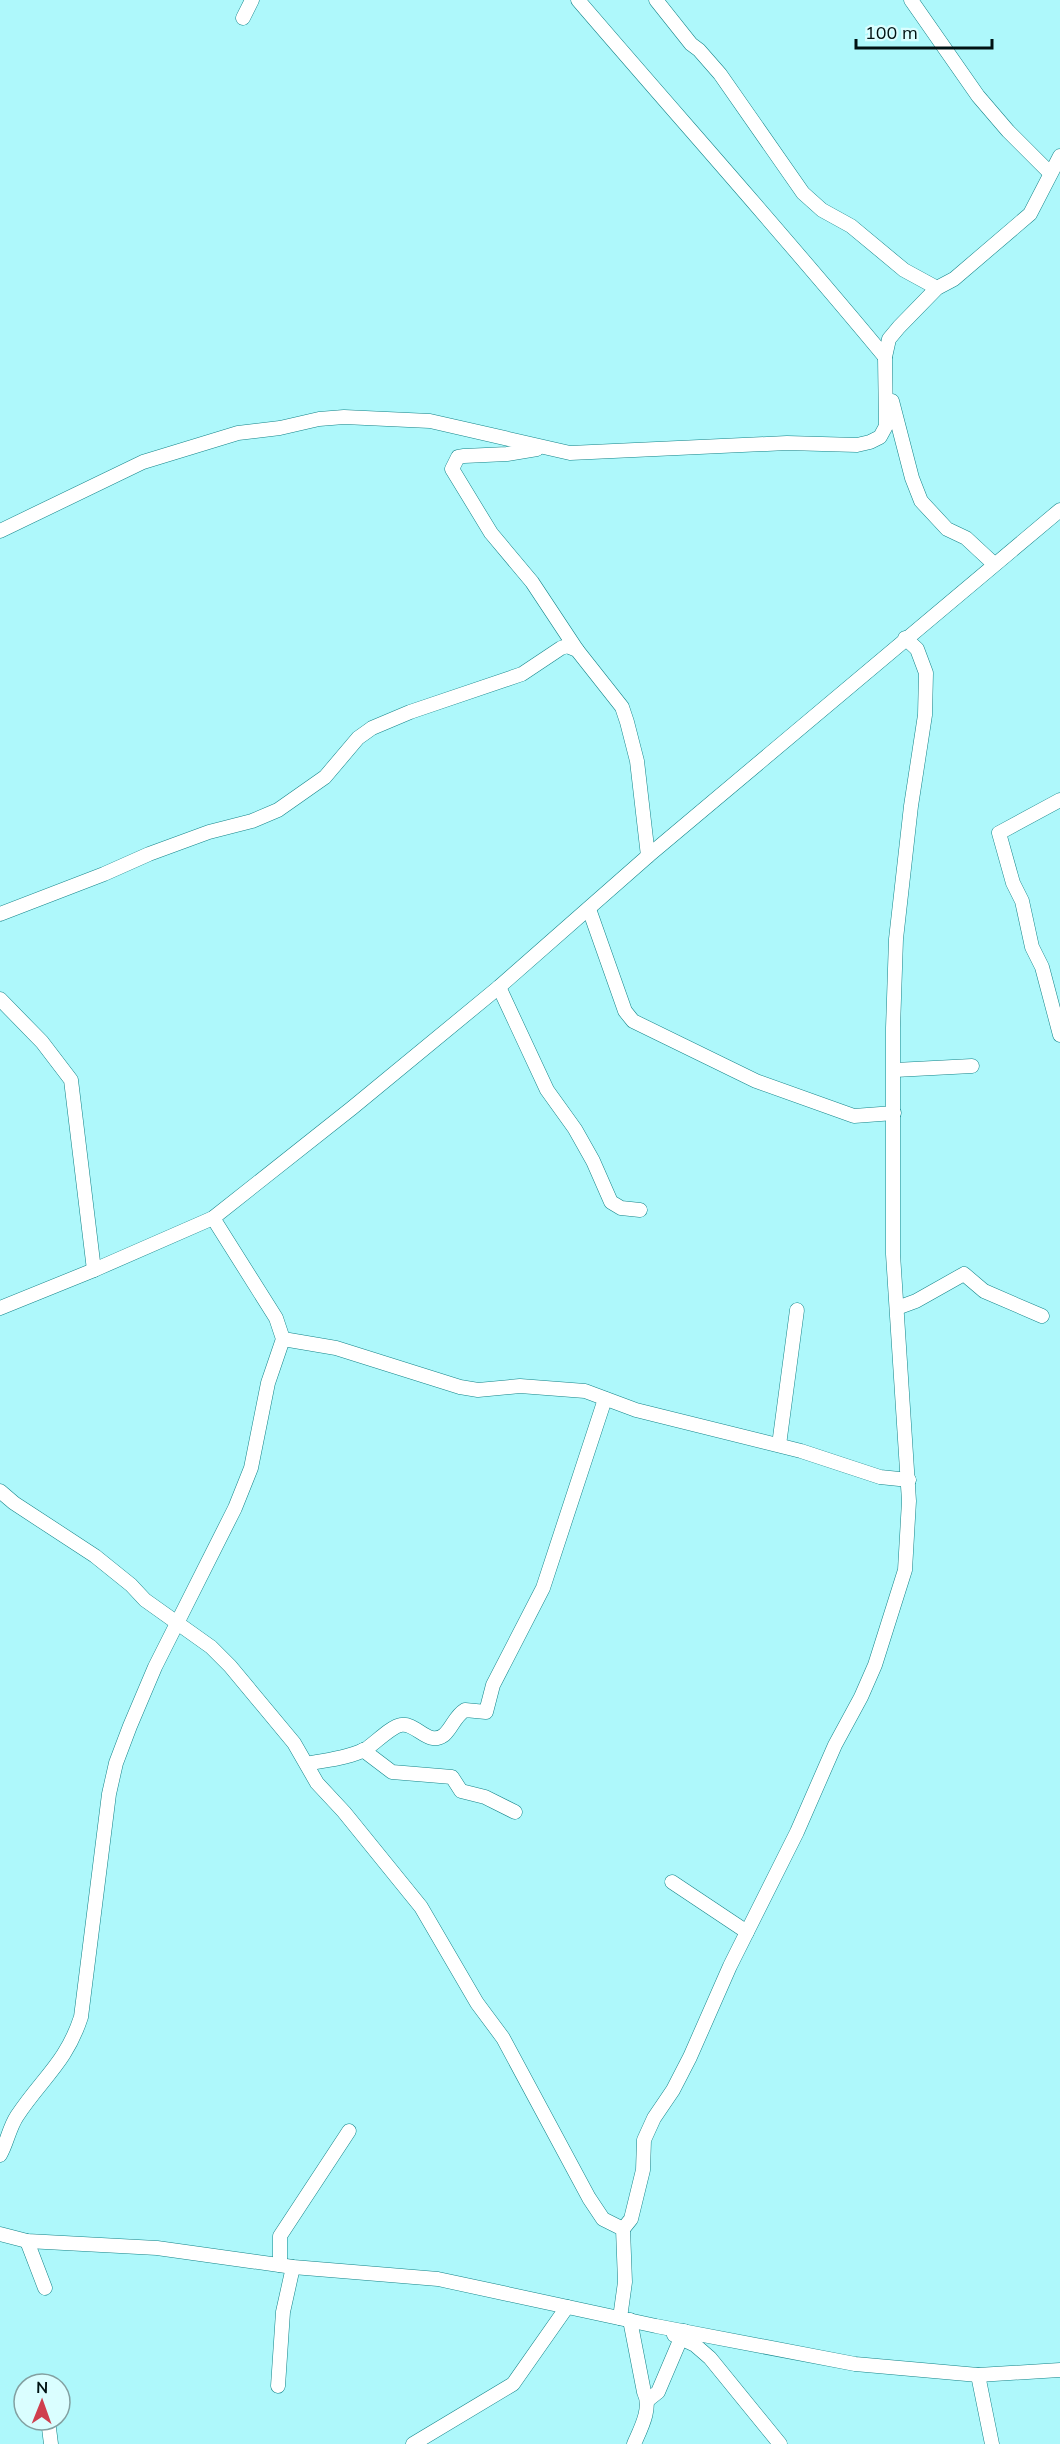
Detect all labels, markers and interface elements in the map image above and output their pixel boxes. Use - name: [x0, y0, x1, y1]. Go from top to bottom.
- scale bar: [856, 12, 992, 50]
- text: 100 m: [865, 21, 918, 44]
- north arrow: [12, 2372, 72, 2432]
- text: N: [36, 2377, 48, 2397]

